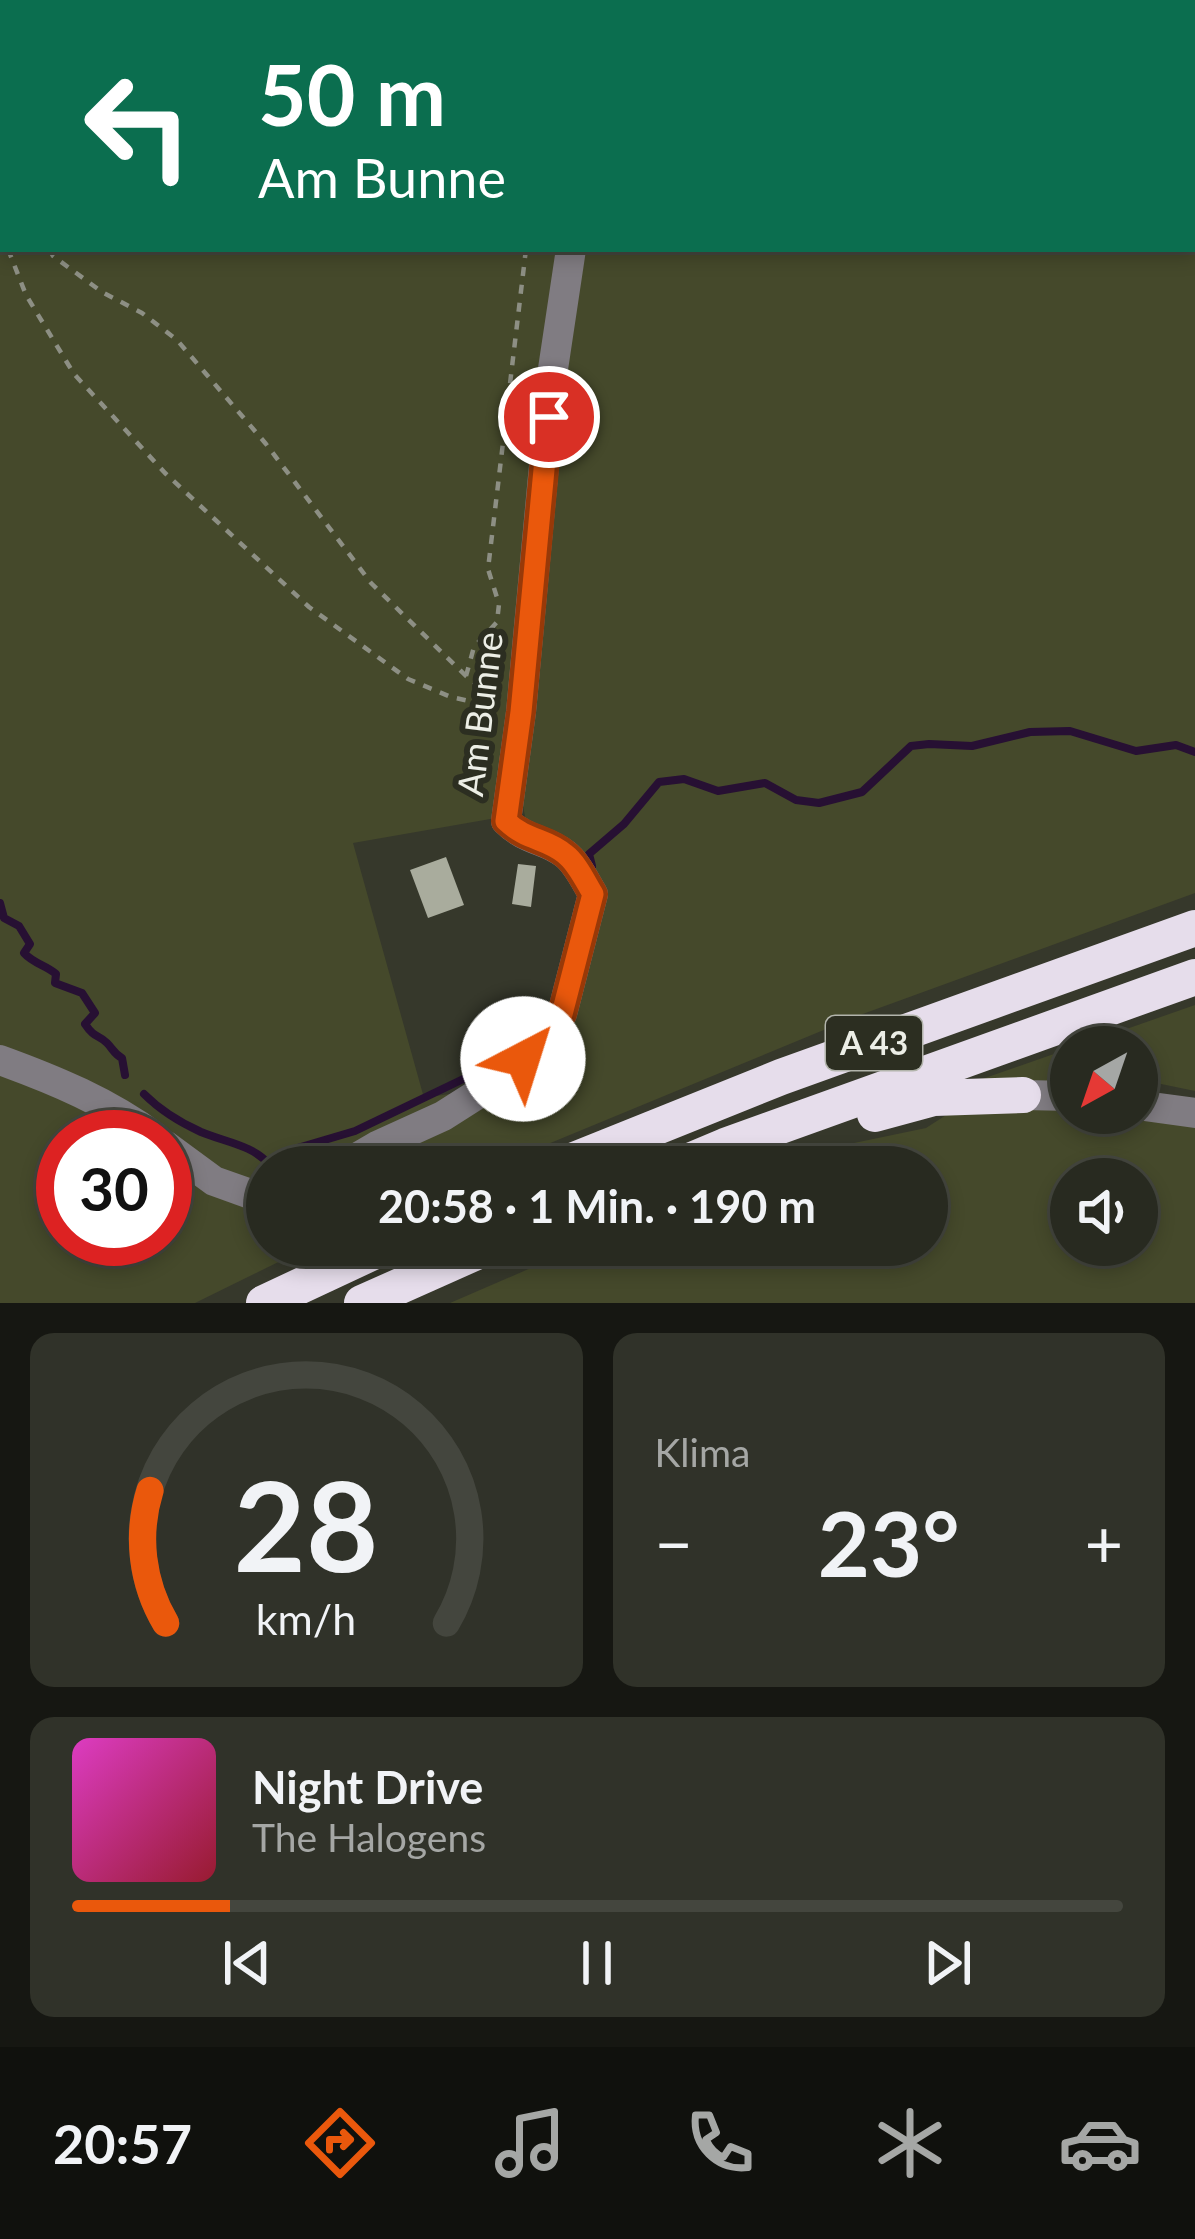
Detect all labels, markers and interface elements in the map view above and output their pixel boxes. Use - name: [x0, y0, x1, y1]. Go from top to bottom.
- text: 50 m: [258, 43, 446, 144]
- icon: left: [60, 48, 216, 204]
- text: Am Bunne: [258, 145, 506, 210]
- pin: [498, 366, 600, 468]
- icon: arrive: [516, 384, 582, 450]
- street label: Am Bunne: [447, 629, 511, 799]
- position arrow: [460, 996, 586, 1122]
- road number: A 43: [826, 1016, 922, 1070]
- north arrow: [1050, 1026, 1158, 1134]
- map controls: [1050, 1026, 1158, 1266]
- speed limit sign: 30: [36, 1110, 192, 1266]
- button: sound: [1050, 1158, 1158, 1266]
- text: 20:58 · 1 Min. · 190 m: [378, 1179, 816, 1233]
- text: Klima: [655, 1429, 750, 1475]
- text: 28: [234, 1449, 379, 1599]
- text: 23°: [818, 1488, 960, 1596]
- text: −: [655, 1503, 693, 1582]
- text: +: [1085, 1503, 1123, 1582]
- text: km/h: [256, 1593, 356, 1644]
- text: Night Drive: [252, 1760, 483, 1814]
- text: The Halogens: [252, 1814, 486, 1860]
- icon: previous: [214, 1930, 280, 1996]
- icon: pause: [564, 1930, 630, 1996]
- icon: next: [915, 1930, 981, 1996]
- icon: directions: [298, 2101, 382, 2185]
- icon: music: [488, 2101, 572, 2185]
- icon: phone: [678, 2101, 762, 2185]
- icon: climate: [868, 2101, 952, 2185]
- icon: car: [1058, 2101, 1142, 2185]
- text: 20:57: [53, 2111, 192, 2176]

